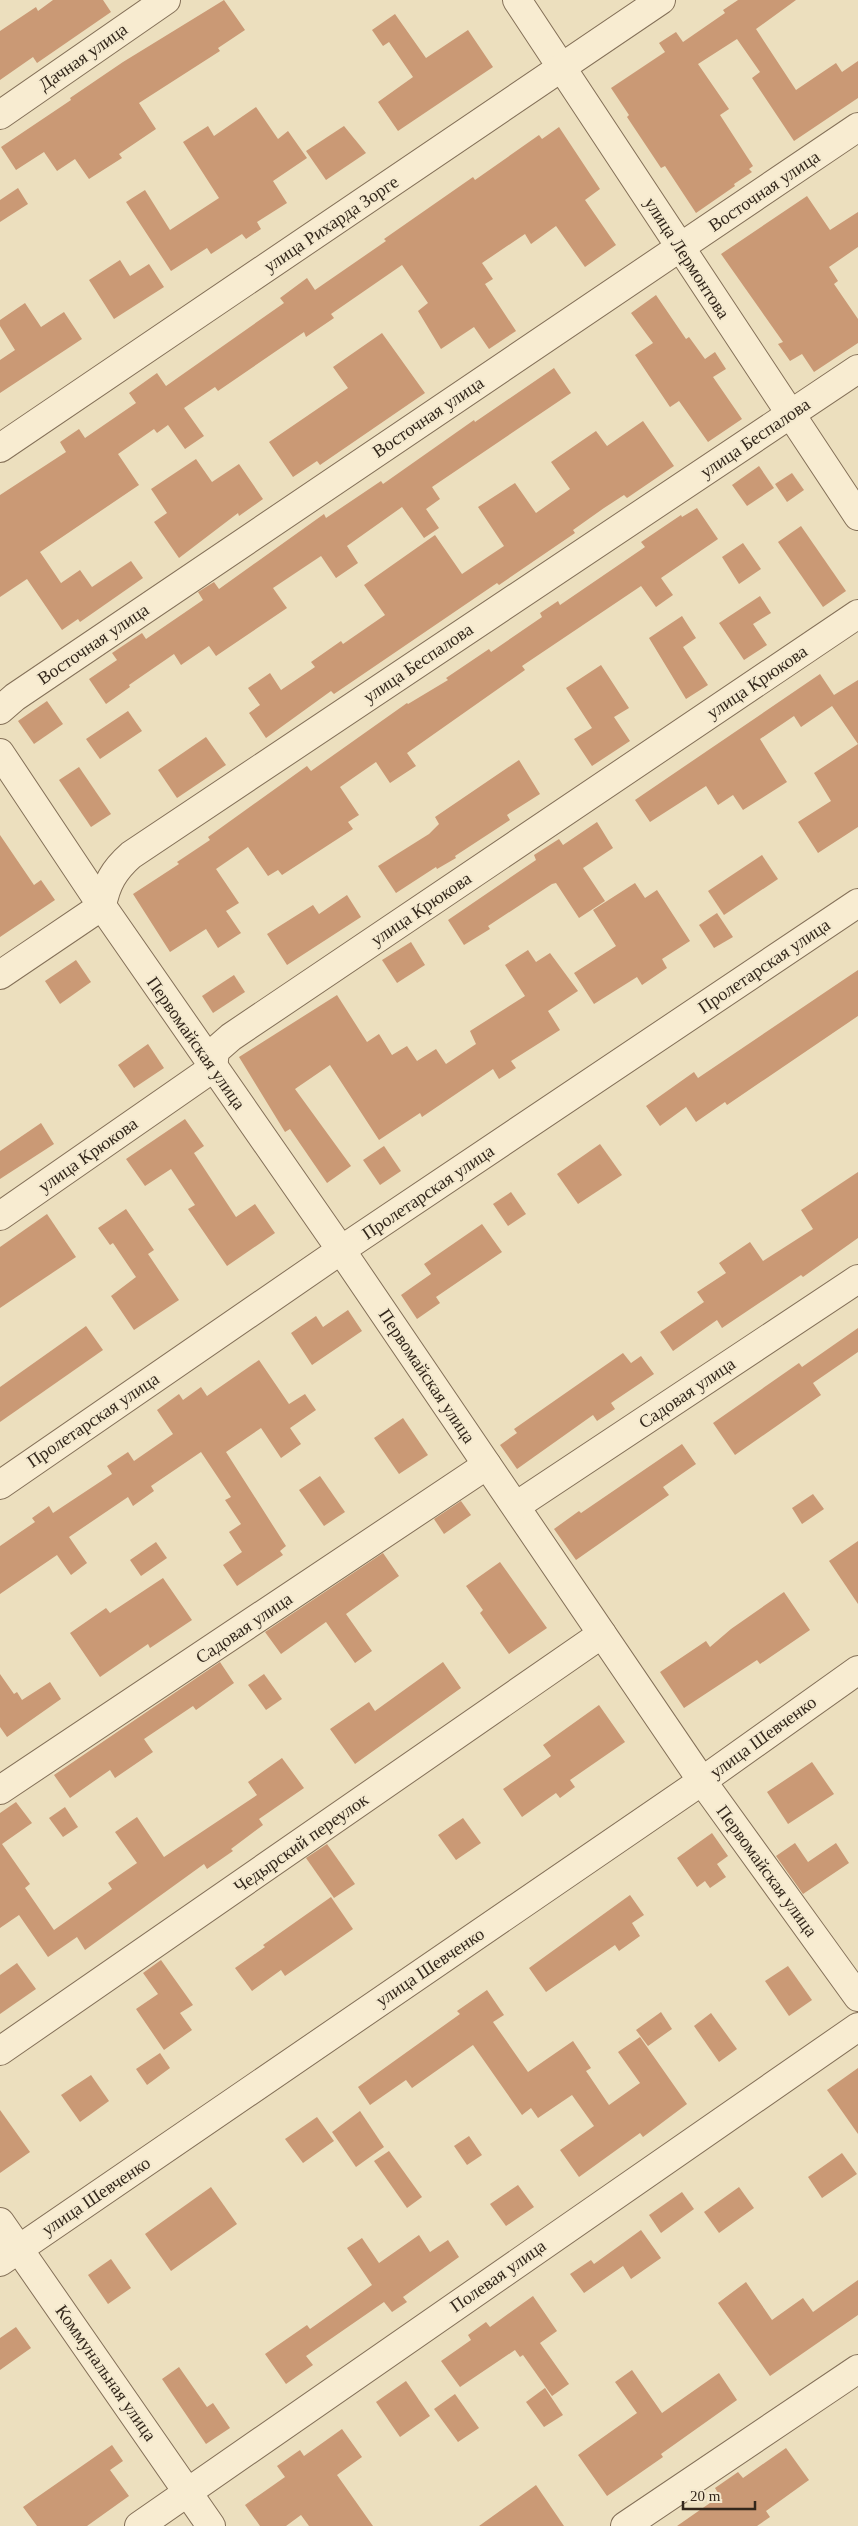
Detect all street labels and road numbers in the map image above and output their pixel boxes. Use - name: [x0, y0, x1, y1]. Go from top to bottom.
- street label: Дачная улица: [35, 19, 131, 95]
- street label: Восточная улица: [705, 146, 823, 236]
- street label: улица Рихарда Зорге: [260, 172, 402, 276]
- street label: улица Лермонтова: [640, 194, 734, 322]
- street label: Восточная улица: [369, 372, 487, 462]
- street label: улица Беспалова: [696, 394, 814, 482]
- street label: Восточная улица: [34, 599, 152, 689]
- street label: улица Беспалова: [359, 619, 477, 707]
- street label: улица Крюкова: [703, 641, 811, 723]
- street label: улица Крюкова: [367, 868, 475, 950]
- street label: Пролетарская улица: [694, 915, 834, 1017]
- street label: Первомайская улица: [143, 973, 249, 1113]
- street label: улица Крюкова: [35, 1113, 141, 1197]
- street label: Пролетарская улица: [358, 1141, 498, 1243]
- street label: Первомайская улица: [375, 1305, 479, 1447]
- street label: Садовая улица: [635, 1353, 739, 1433]
- street label: Пролетарская улица: [23, 1369, 163, 1471]
- street label: Садовая улица: [192, 1588, 296, 1668]
- street label: улица Шевченко: [706, 1692, 820, 1782]
- street label: Чедырский переулок: [230, 1789, 372, 1897]
- street label: Первомайская улица: [713, 1801, 821, 1941]
- street label: улица Шевченко: [372, 1923, 488, 2011]
- street label: улица Шевченко: [38, 2152, 154, 2240]
- street label: Полевая улица: [446, 2236, 550, 2316]
- street label: Коммунальная улица: [52, 2301, 160, 2445]

